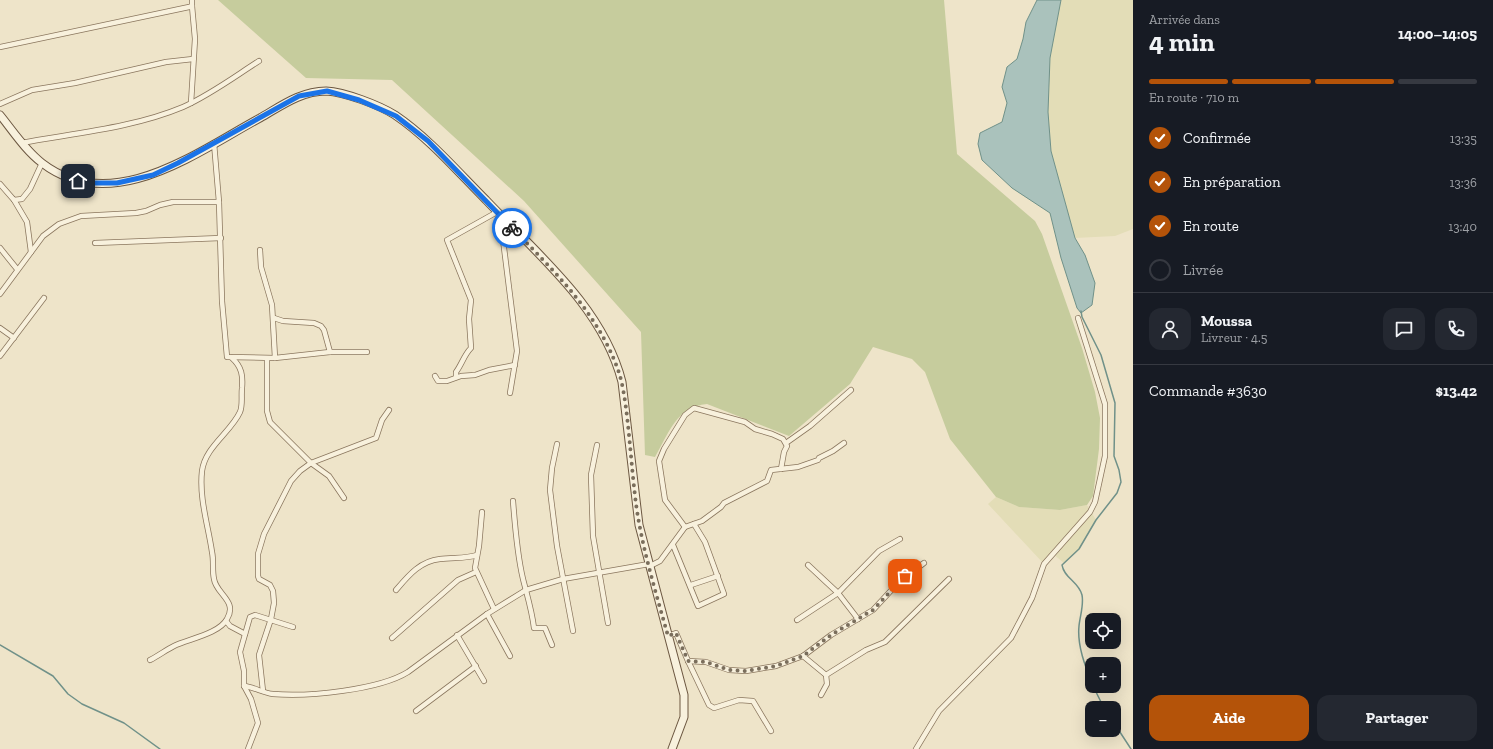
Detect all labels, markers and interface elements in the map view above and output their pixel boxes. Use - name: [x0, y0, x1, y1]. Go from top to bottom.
- text: Arrivée dans: [1149, 12, 1220, 27]
- text: 14:00–14:05: [1398, 25, 1477, 43]
- text: 4 min: [1149, 26, 1215, 58]
- text: En route · 710 m: [1149, 90, 1239, 105]
- icon: check: [1149, 127, 1171, 149]
- text: Confirmée: [1183, 129, 1251, 147]
- text: 13:35: [1450, 131, 1477, 146]
- pin: [61, 164, 95, 198]
- icon: home: [67, 170, 89, 192]
- icon: check: [1149, 171, 1171, 193]
- text: En préparation: [1183, 173, 1281, 191]
- text: 13:36: [1449, 175, 1477, 190]
- courier: [492, 208, 532, 248]
- icon: check: [1149, 215, 1171, 237]
- icon: bike: [501, 217, 523, 239]
- text: En route: [1183, 217, 1239, 235]
- text: 13:40: [1448, 219, 1477, 234]
- text: Livrée: [1183, 261, 1223, 279]
- button: person: [1149, 308, 1191, 350]
- button: chat: [1383, 308, 1425, 350]
- button: phone: [1435, 308, 1477, 350]
- text: Moussa: [1201, 312, 1252, 330]
- text: Livreur · 4.5: [1201, 330, 1267, 345]
- text: Commande #3630: [1149, 382, 1267, 400]
- text: $13.42: [1436, 382, 1477, 400]
- pin: [888, 559, 922, 593]
- icon: bag: [894, 565, 916, 587]
- map controls: [1085, 613, 1121, 737]
- button: locate: [1085, 613, 1121, 649]
- button: +: [1085, 657, 1121, 693]
- button: Aide: [1149, 695, 1309, 741]
- button: Partager: [1317, 695, 1477, 741]
- button: −: [1085, 701, 1121, 737]

